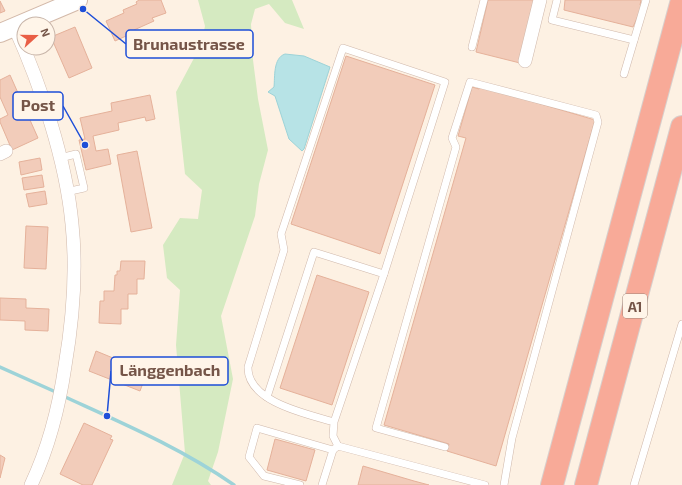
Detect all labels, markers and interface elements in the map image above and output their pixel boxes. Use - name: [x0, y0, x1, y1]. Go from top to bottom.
- north arrow: [16, 16, 56, 56]
- text: N: [38, 26, 53, 38]
- callout: Brunaustrasse: [126, 30, 253, 58]
- text: Brunaustrasse: [133, 34, 245, 53]
- callout: Post: [13, 92, 63, 120]
- text: Post: [21, 95, 56, 114]
- road number: A1: [623, 294, 647, 318]
- callout: Länggenbach: [111, 357, 228, 385]
- text: Länggenbach: [120, 360, 220, 379]

